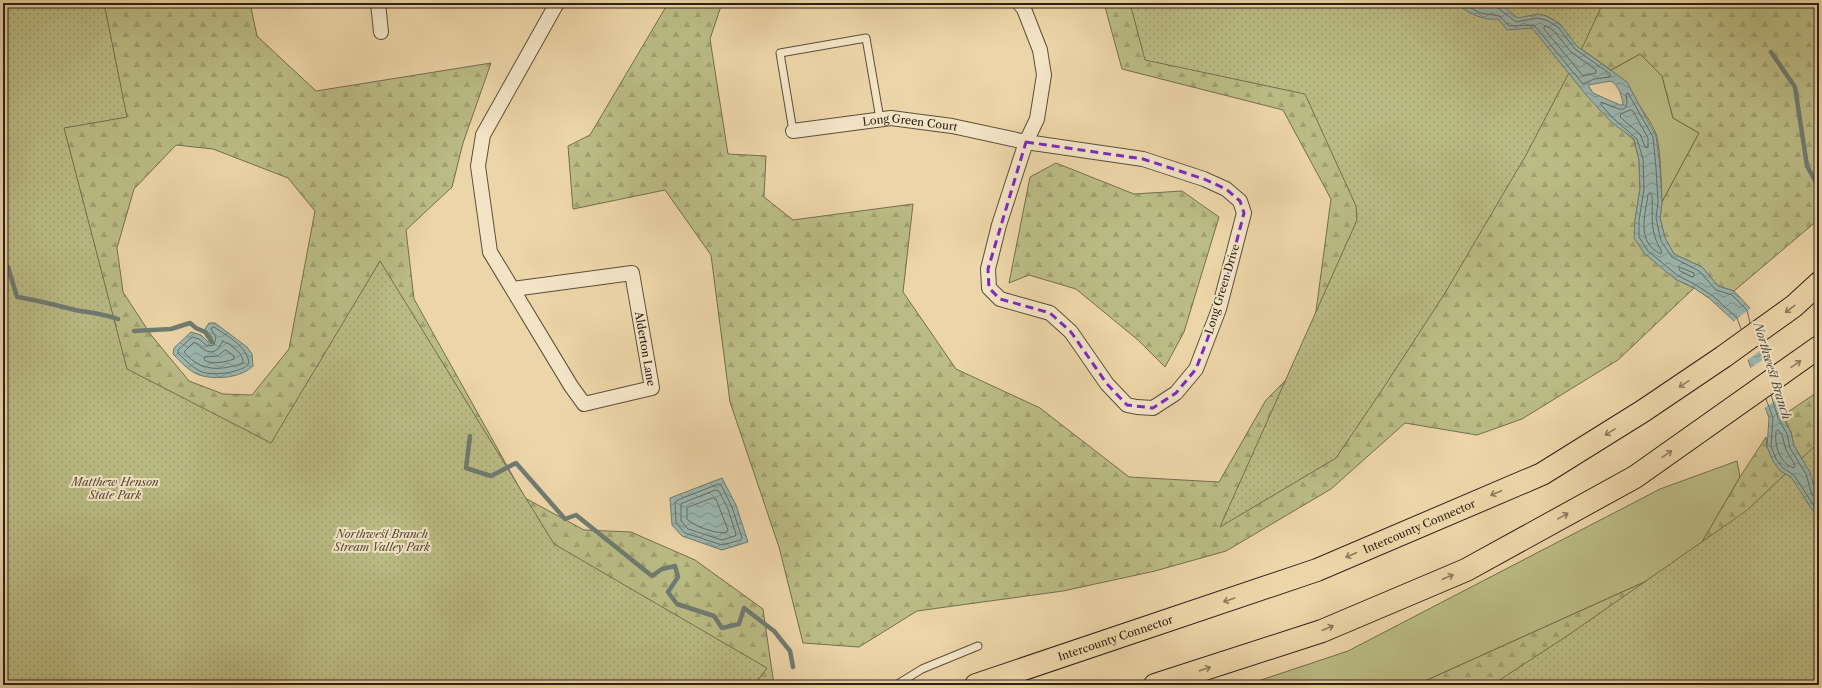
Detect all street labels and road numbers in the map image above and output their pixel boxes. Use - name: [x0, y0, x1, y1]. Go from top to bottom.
- street label: Long Green Court: [862, 111, 959, 134]
- street label: Long Green Drive: [1202, 242, 1242, 336]
- street label: Alderton Lane: [632, 309, 659, 387]
- street label: Intercounty Connector: [1361, 496, 1478, 557]
- street label: Intercounty Connector: [1056, 612, 1175, 664]

